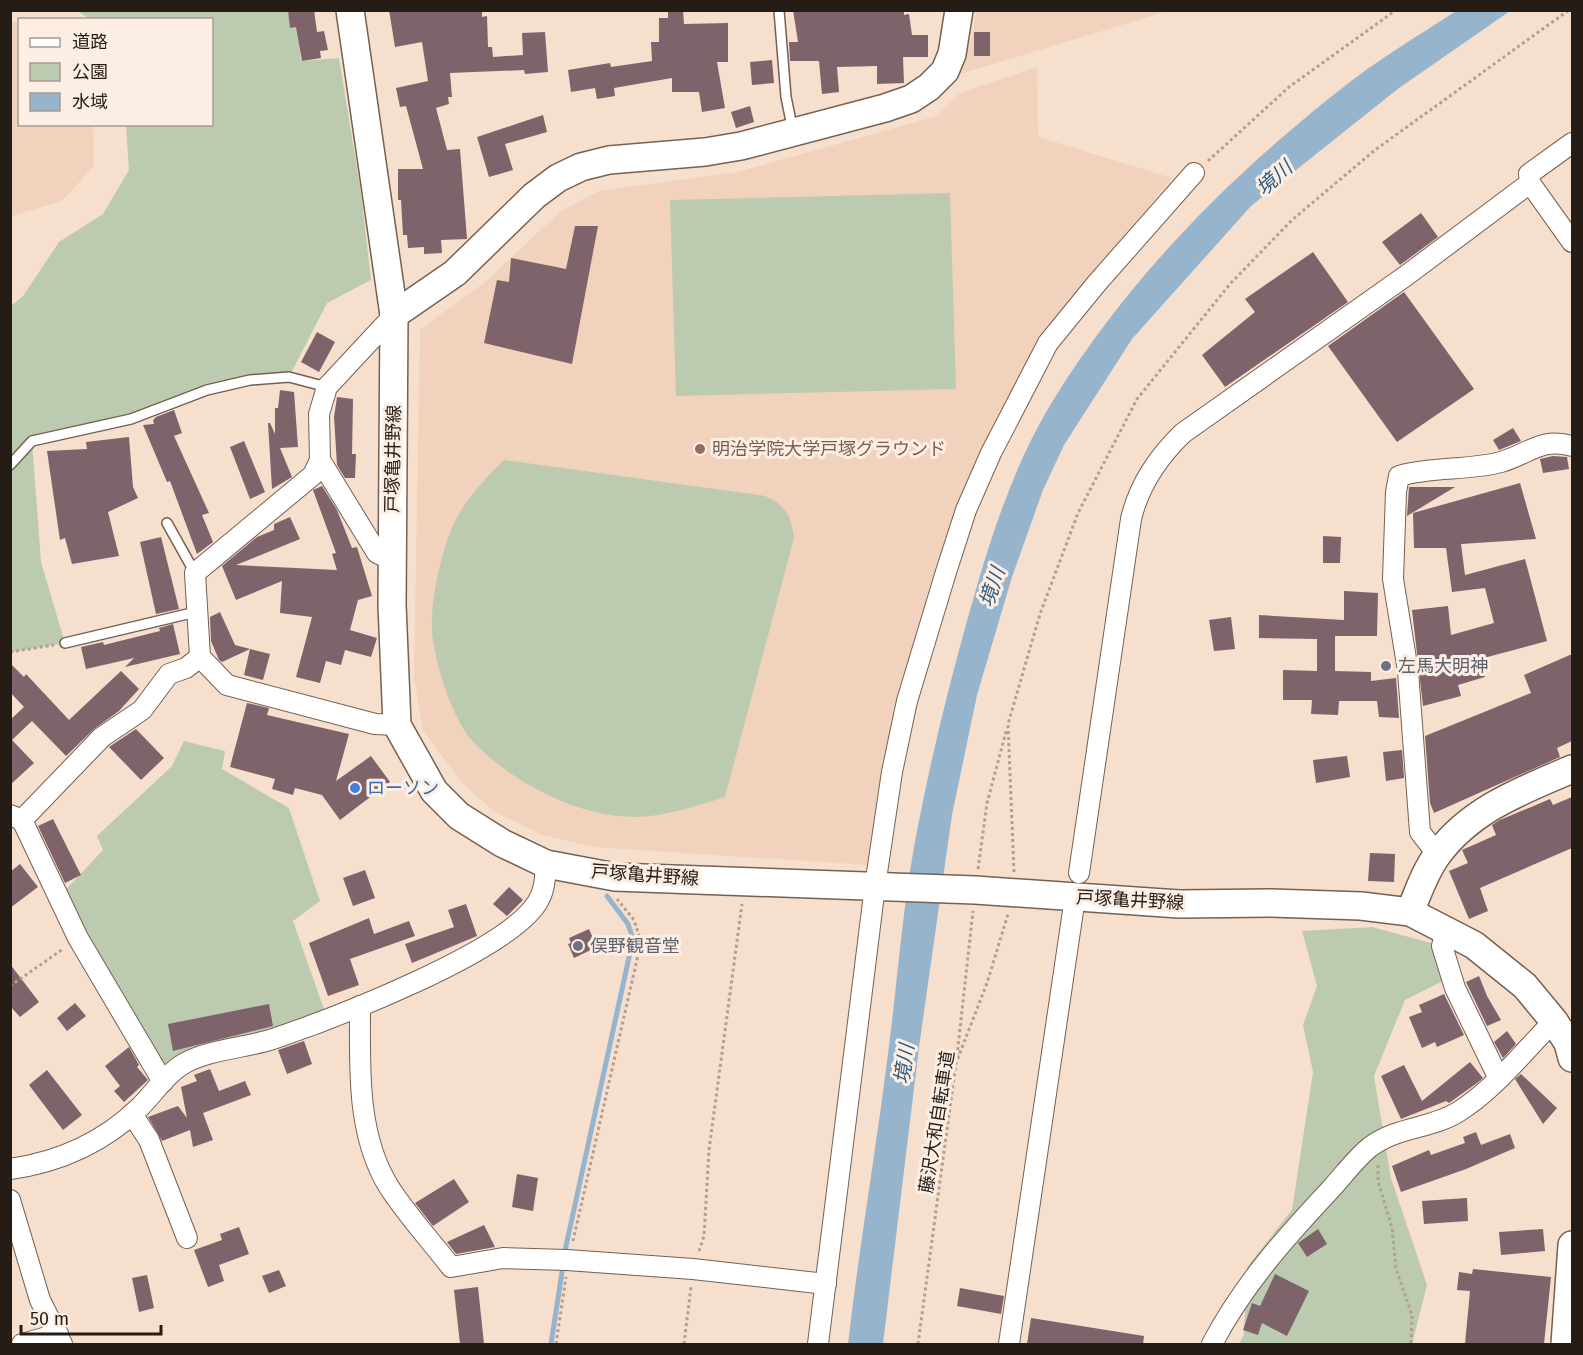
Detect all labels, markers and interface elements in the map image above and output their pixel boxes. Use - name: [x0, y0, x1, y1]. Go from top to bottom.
- legend: [18, 18, 213, 126]
- text: 道路: [72, 31, 108, 53]
- text: 公園: [72, 61, 108, 83]
- text: 水域: [72, 91, 108, 113]
- water label: 境川: [1251, 154, 1298, 200]
- street label: 戸塚亀井野線: [381, 405, 405, 513]
- place label: 明治学院大学戸塚グラウンド: [712, 438, 946, 460]
- marker: 明治学院大学戸塚グラウンド: [693, 442, 707, 456]
- water label: 境川: [974, 562, 1011, 610]
- place label: 左馬大明神: [1398, 655, 1488, 677]
- marker: 左馬大明神: [1379, 659, 1393, 673]
- place label: ローソン: [367, 777, 439, 799]
- marker: ローソン: [348, 781, 362, 795]
- street label: 戸塚亀井野線: [590, 860, 700, 890]
- street label: 戸塚亀井野線: [1075, 886, 1185, 914]
- place label: 俣野観音堂: [590, 935, 680, 957]
- marker: 俣野観音堂: [571, 939, 585, 953]
- water label: 境川: [889, 1041, 919, 1085]
- street label: 藤沢大和自転車道: [915, 1049, 959, 1195]
- scale bar: [21, 1298, 160, 1336]
- text: 50 m: [30, 1308, 69, 1330]

